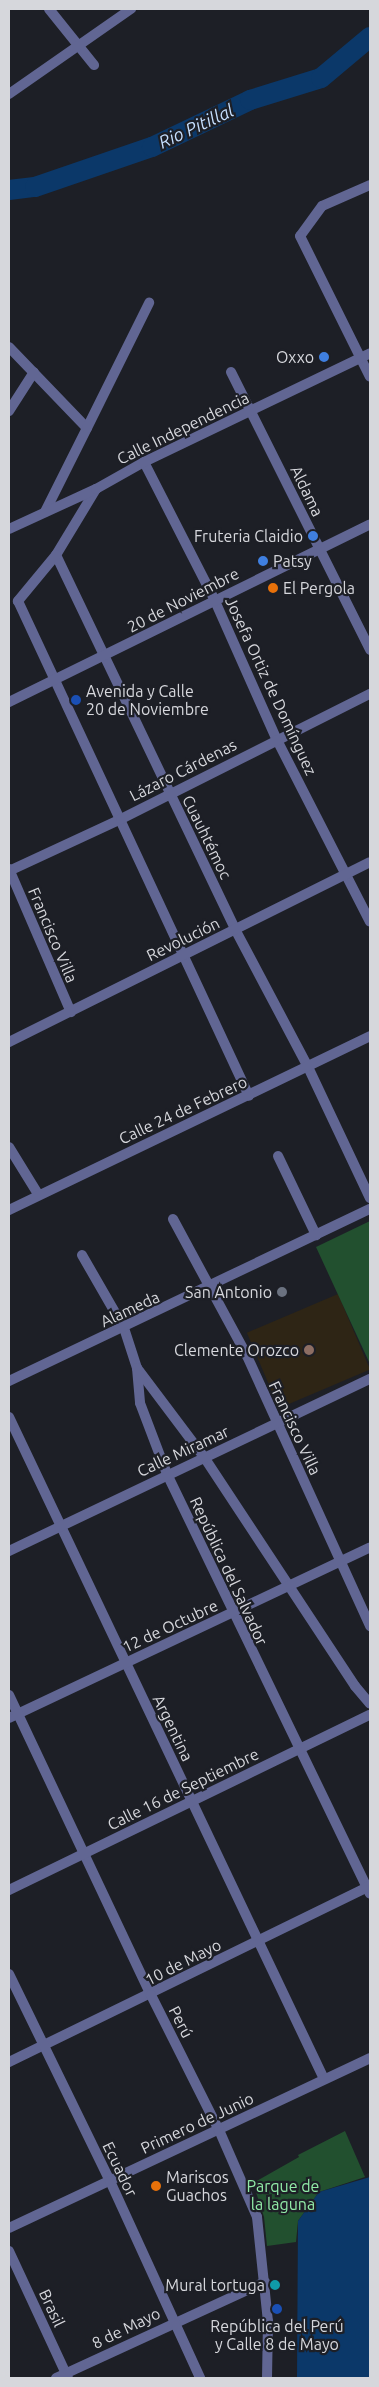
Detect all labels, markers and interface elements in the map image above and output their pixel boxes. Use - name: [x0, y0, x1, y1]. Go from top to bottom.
- water label: Rio Pitillal: [155, 99, 237, 153]
- place label: Oxxo: [276, 347, 314, 367]
- marker: Oxxo: [318, 351, 330, 363]
- street label: Calle Independencia: [114, 388, 252, 468]
- street label: Aldama: [286, 462, 328, 520]
- place label: Fruteria Claidio: [194, 526, 303, 546]
- marker: Fruteria Claidio: [307, 530, 319, 542]
- place label: Patsy: [273, 551, 312, 571]
- marker: Patsy: [257, 555, 269, 567]
- street label: 20 de Noviembre: [124, 564, 242, 636]
- place label: El Pergola: [283, 578, 355, 598]
- marker: El Pergola: [267, 582, 279, 594]
- street label: Josefa Ortiz de Domínguez: [221, 594, 321, 778]
- place label: Avenida y Calle 20 de Noviembre: [86, 681, 209, 719]
- marker: Avenida y Calle 20 de Noviembre: [70, 694, 82, 706]
- street label: Lázaro Cárdenas: [126, 735, 240, 805]
- street label: Cuauhtémoc: [178, 792, 236, 882]
- street label: Francisco Villa: [24, 885, 82, 985]
- street label: Revolución: [143, 913, 223, 965]
- street label: Calle 24 de Febrero: [116, 1072, 250, 1148]
- place label: San Antonio: [185, 1282, 272, 1302]
- marker: San Antonio: [276, 1286, 288, 1298]
- street label: Alameda: [97, 1287, 163, 1331]
- place label: Clemente Orozco: [174, 1340, 299, 1360]
- marker: Clemente Orozco: [303, 1344, 315, 1356]
- street label: Francisco Villa: [265, 1378, 325, 1478]
- street label: Calle Miramar: [134, 1421, 232, 1481]
- street label: República del Salvador: [186, 1494, 272, 1648]
- street label: 12 de Octubre: [119, 1596, 221, 1656]
- street label: Argentina: [149, 1692, 197, 1764]
- street label: Calle 16 de Septiembre: [104, 1744, 262, 1834]
- street label: 10 de Mayo: [142, 1935, 224, 1989]
- street label: Perú: [165, 2003, 197, 2041]
- street label: Primero de Junio: [137, 2088, 257, 2158]
- street label: Ecuador: [99, 2138, 141, 2200]
- place label: Mariscos Guachos: [166, 2167, 229, 2205]
- park label: Parque de la laguna: [247, 2176, 319, 2214]
- marker: Mariscos Guachos: [150, 2180, 162, 2192]
- place label: Mural tortuga: [165, 2275, 265, 2295]
- marker: Mural tortuga: [269, 2279, 281, 2291]
- street label: Brasil: [35, 2286, 69, 2330]
- street label: 8 de Mayo: [89, 2303, 163, 2353]
- marker: República del Perú y Calle 8 de Mayo: [271, 2303, 283, 2315]
- place label: República del Perú y Calle 8 de Mayo: [210, 2316, 344, 2354]

